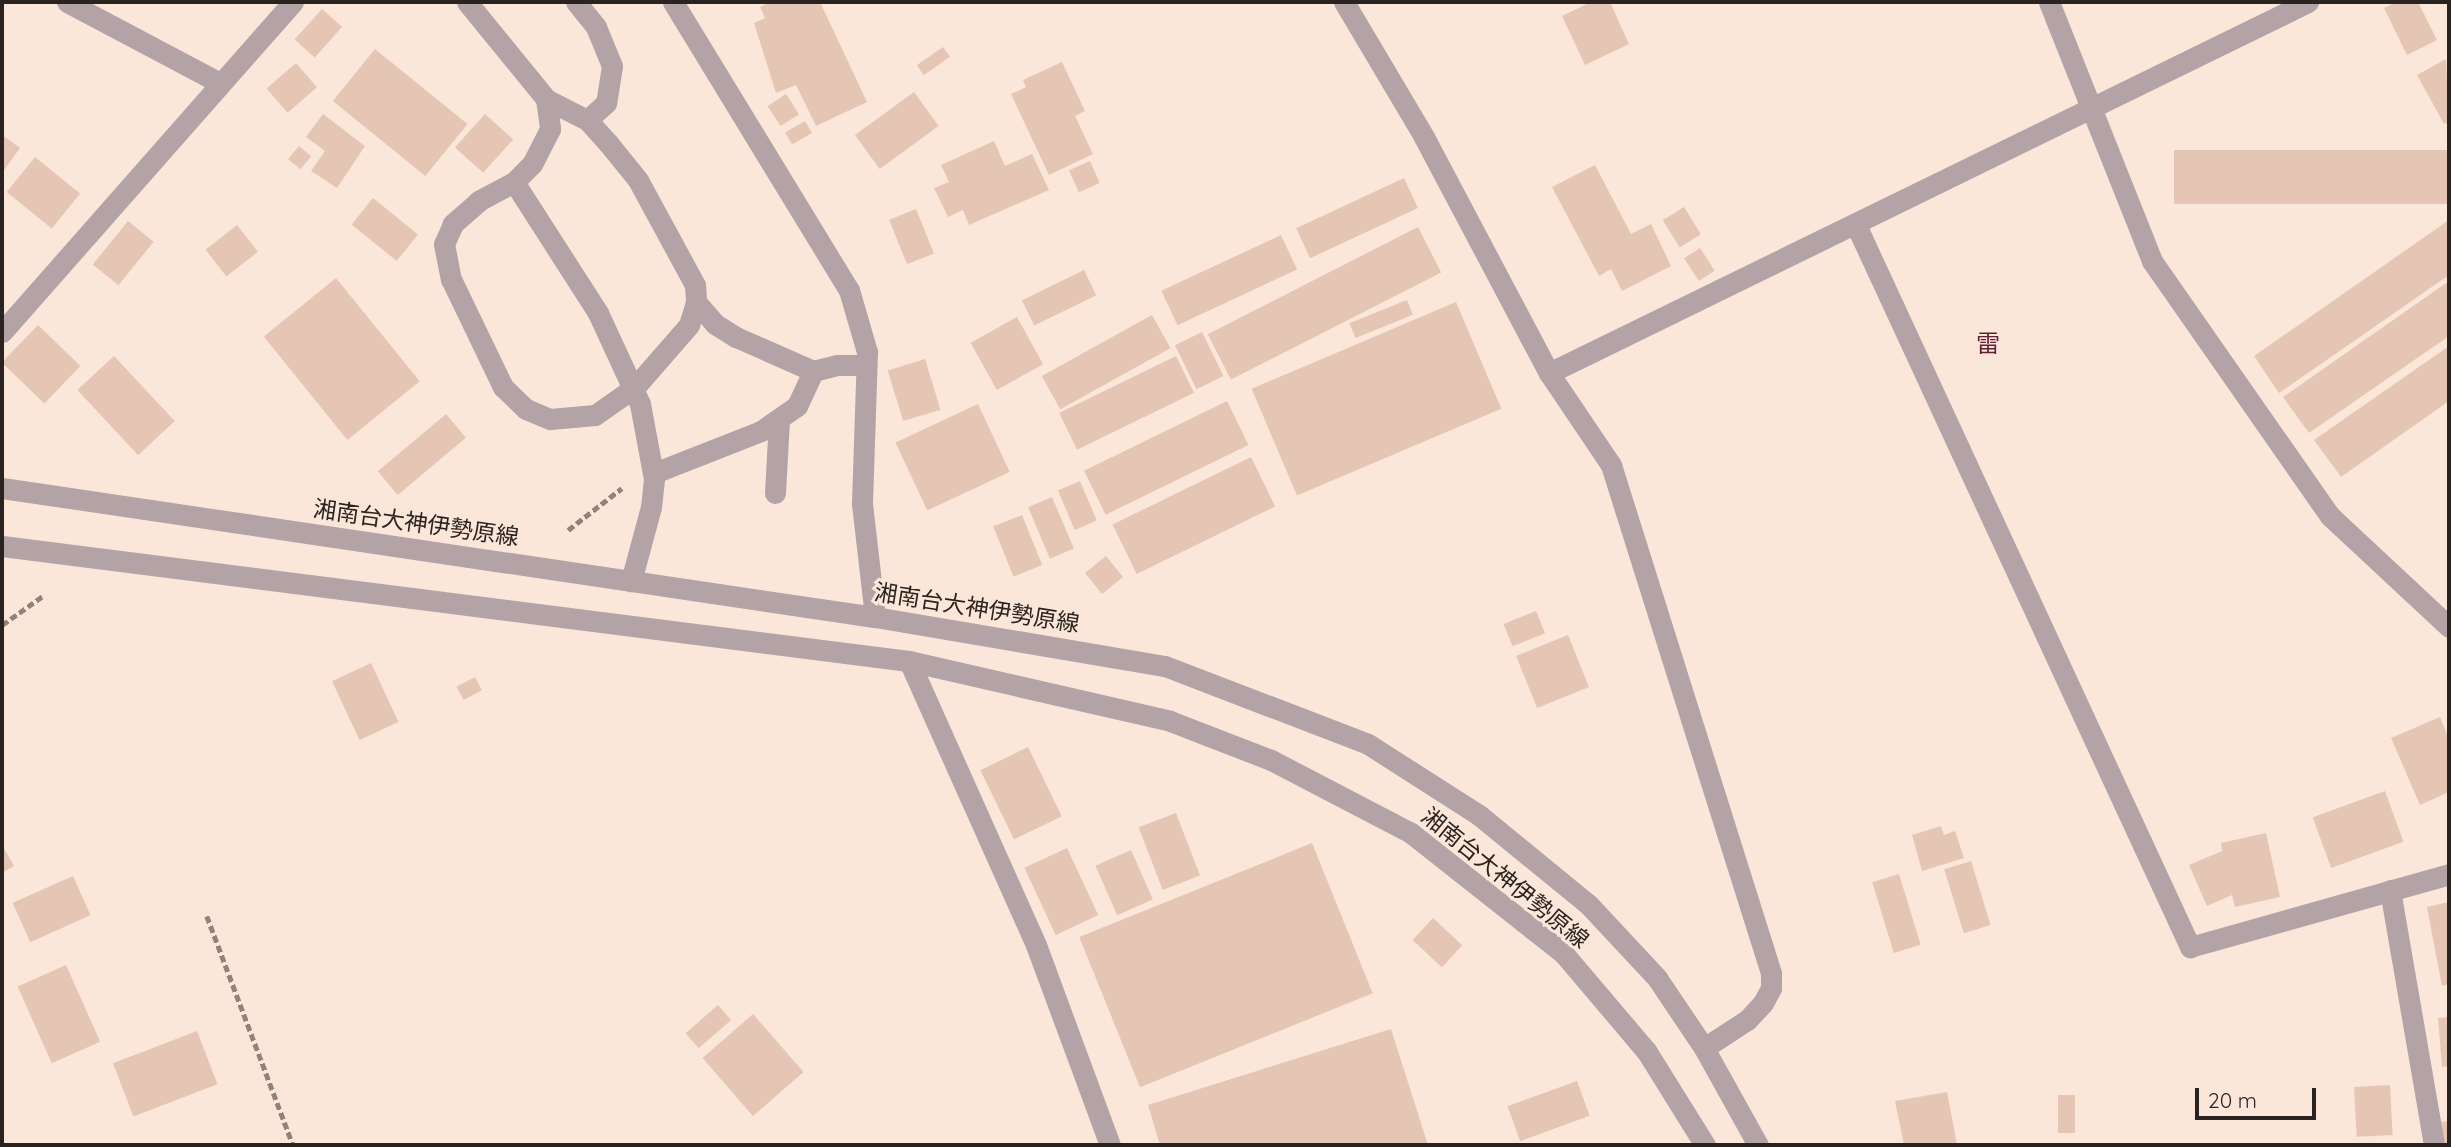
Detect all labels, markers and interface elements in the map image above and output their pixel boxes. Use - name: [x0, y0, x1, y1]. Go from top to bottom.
- district label: 雷: [1976, 330, 2000, 358]
- street label: 湘南台大神伊勢原線: [312, 495, 520, 551]
- street label: 湘南台大神伊勢原線: [873, 578, 1081, 638]
- street label: 湘南台大神伊勢原線: [1416, 802, 1594, 954]
- scale bar: [2199, 1074, 2320, 1118]
- text: 20 m: [2208, 1087, 2257, 1113]

